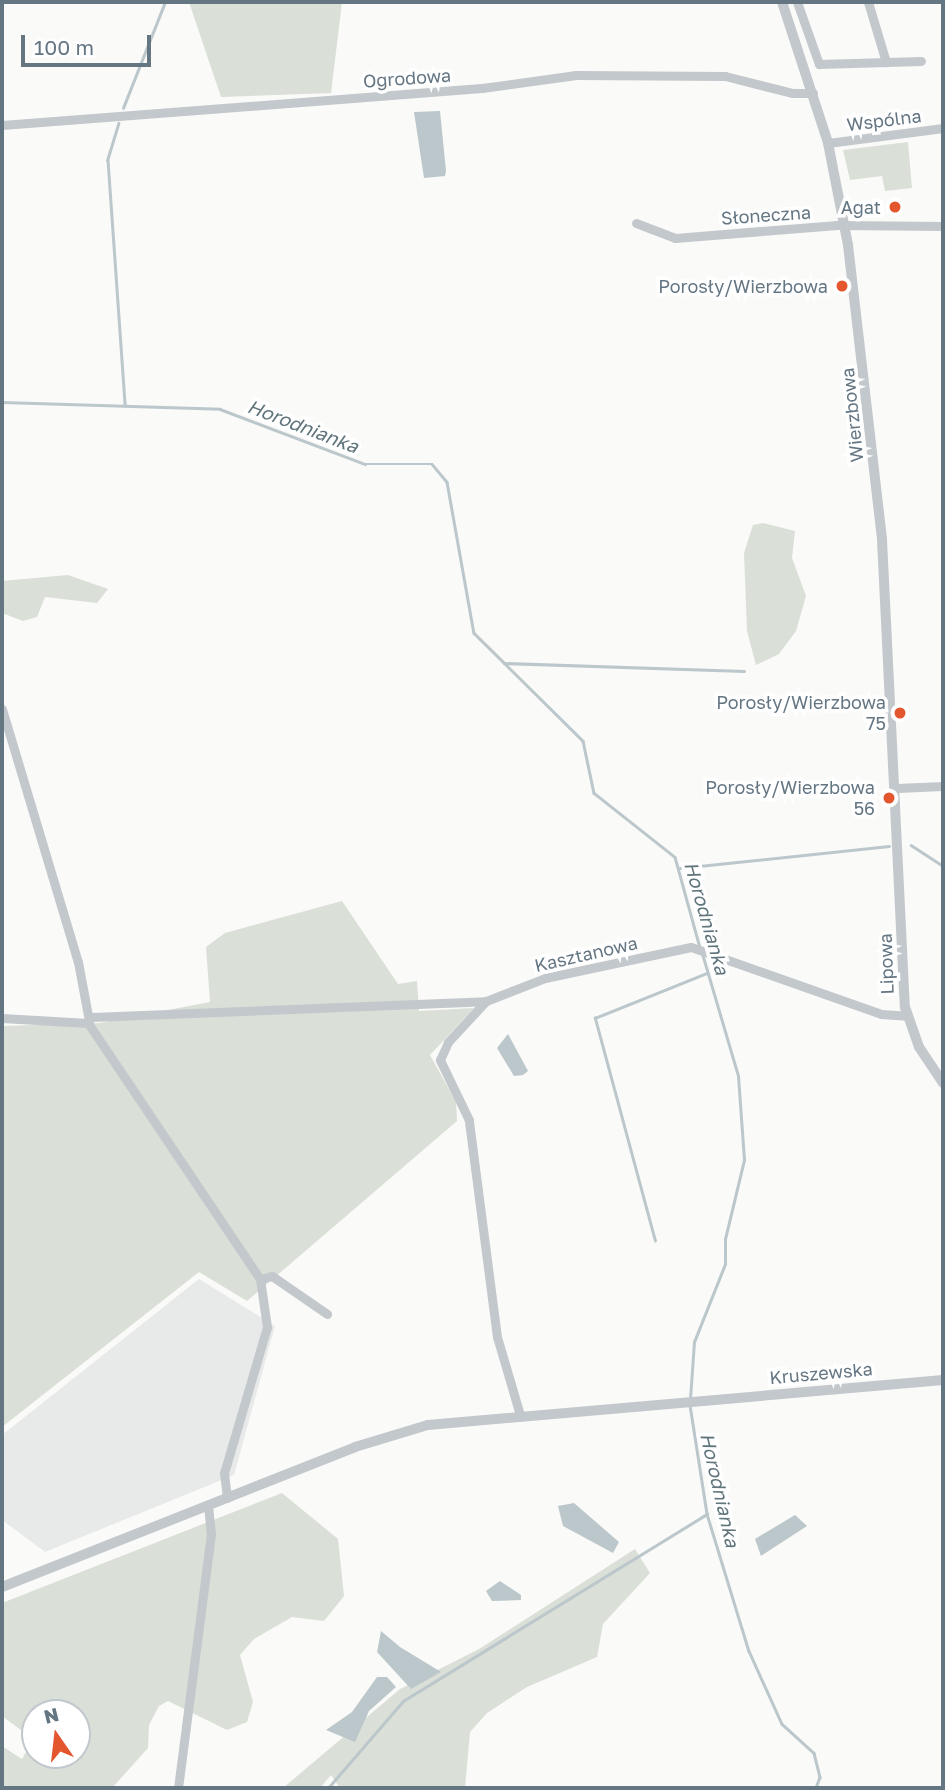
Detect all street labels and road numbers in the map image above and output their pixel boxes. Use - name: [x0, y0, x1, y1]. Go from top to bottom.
- street label: Ogrodowa: [362, 64, 452, 92]
- street label: Wspólna: [845, 105, 923, 135]
- street label: Słoneczna: [720, 201, 812, 229]
- street label: Wierzbowa: [836, 367, 868, 463]
- street label: Kasztanowa: [532, 932, 640, 976]
- street label: Lipowa: [874, 933, 898, 995]
- street label: Kruszewska: [768, 1358, 874, 1388]

